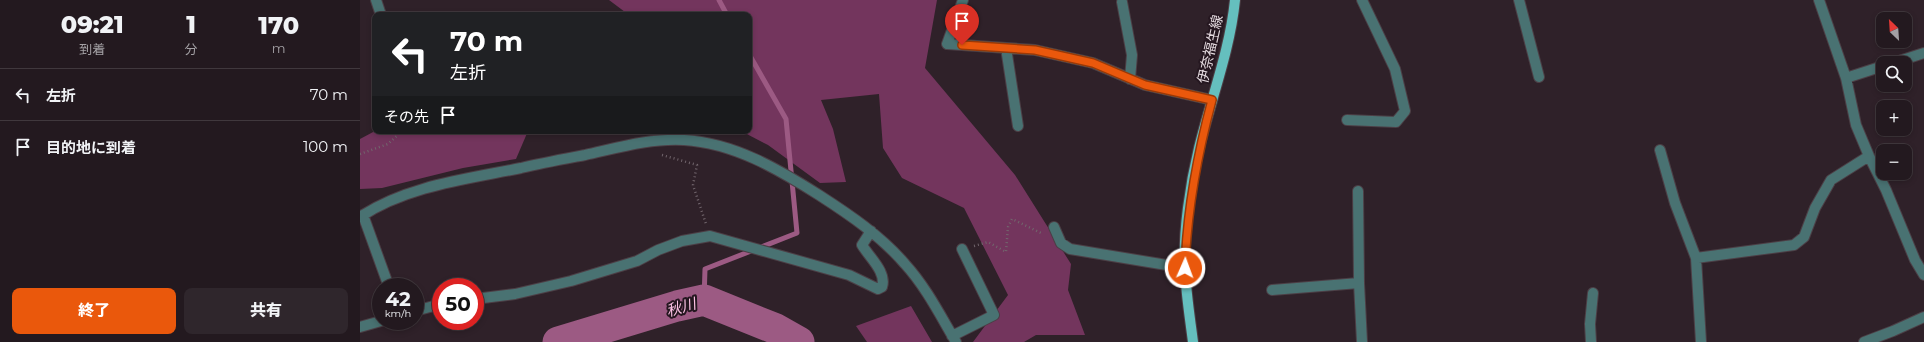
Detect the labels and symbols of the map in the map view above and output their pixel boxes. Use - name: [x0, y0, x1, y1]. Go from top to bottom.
- pin: [945, 4, 979, 45]
- north arrow: [1876, 12, 1912, 48]
- street label: 伊奈福生線: [1193, 13, 1227, 85]
- position arrow: [1164, 247, 1206, 289]
- speed limit sign: 50: [432, 278, 484, 330]
- water label: 秋川: [664, 293, 700, 320]

